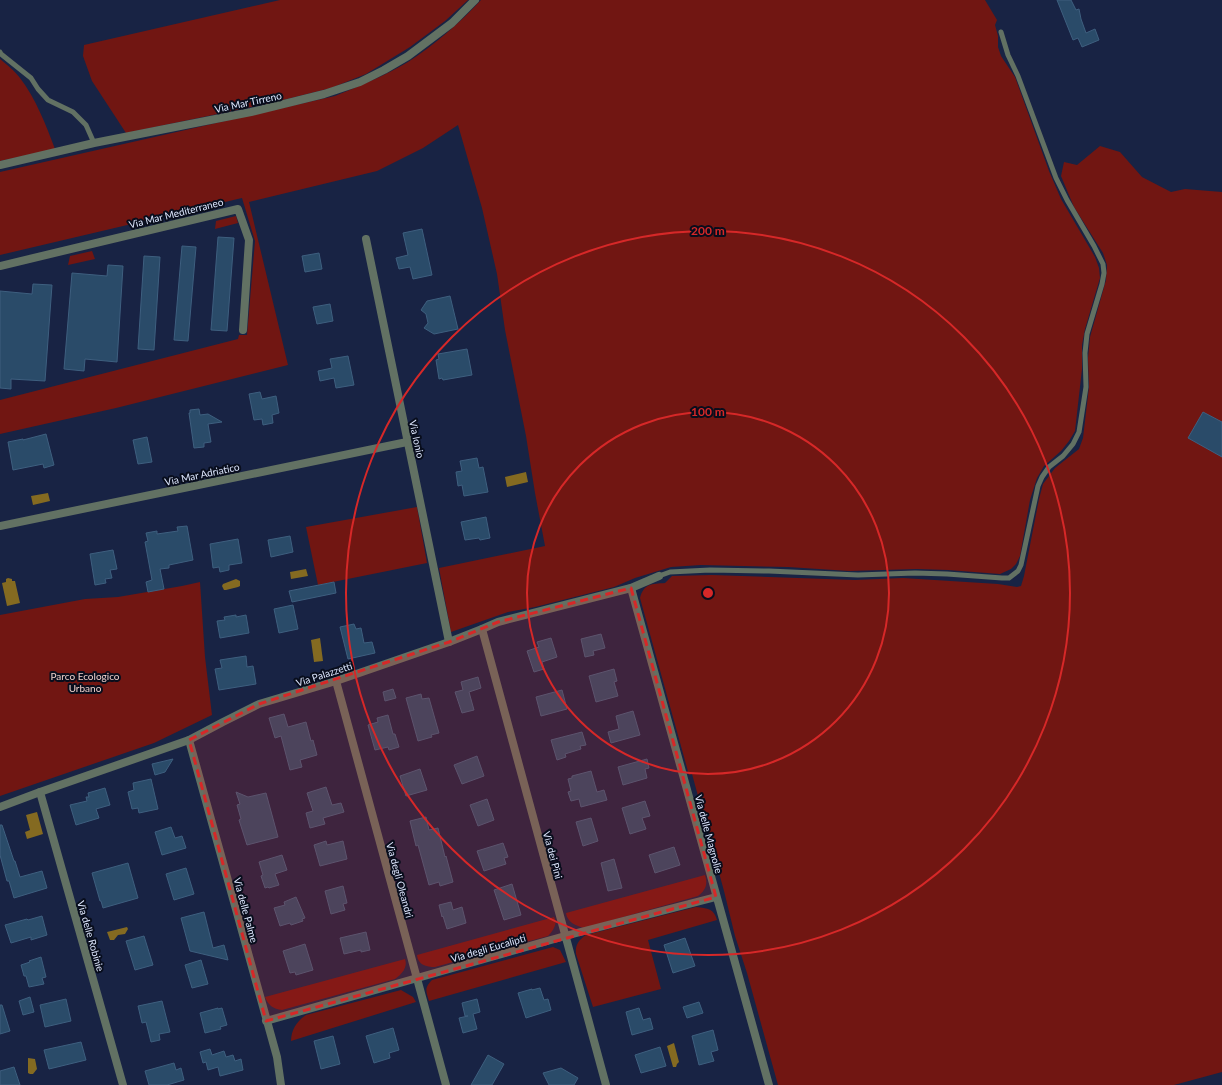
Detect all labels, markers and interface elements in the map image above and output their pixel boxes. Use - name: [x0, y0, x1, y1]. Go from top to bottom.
- street label: Via Mar Tirreno: [213, 89, 283, 115]
- street label: Via Mar Mediterraneo: [128, 195, 225, 231]
- text: 200 m: [691, 223, 725, 238]
- text: 100 m: [691, 404, 725, 419]
- street label: Via Ionio: [407, 419, 427, 459]
- street label: Via Mar Adriatico: [163, 460, 241, 488]
- centre of rings: [701, 586, 715, 600]
- street label: Via Palazzetti: [294, 659, 354, 689]
- park label: Parco Ecologico Urbano: [50, 670, 120, 694]
- street label: Via delle Magnolie: [693, 793, 725, 875]
- street label: Via dei Pini: [541, 830, 565, 880]
- street label: Via degli Oleandri: [384, 841, 416, 919]
- street label: Via delle Palme: [232, 876, 260, 944]
- street label: Via delle Robinie: [75, 899, 107, 973]
- street label: Via degli Eucalipti: [449, 932, 527, 964]

